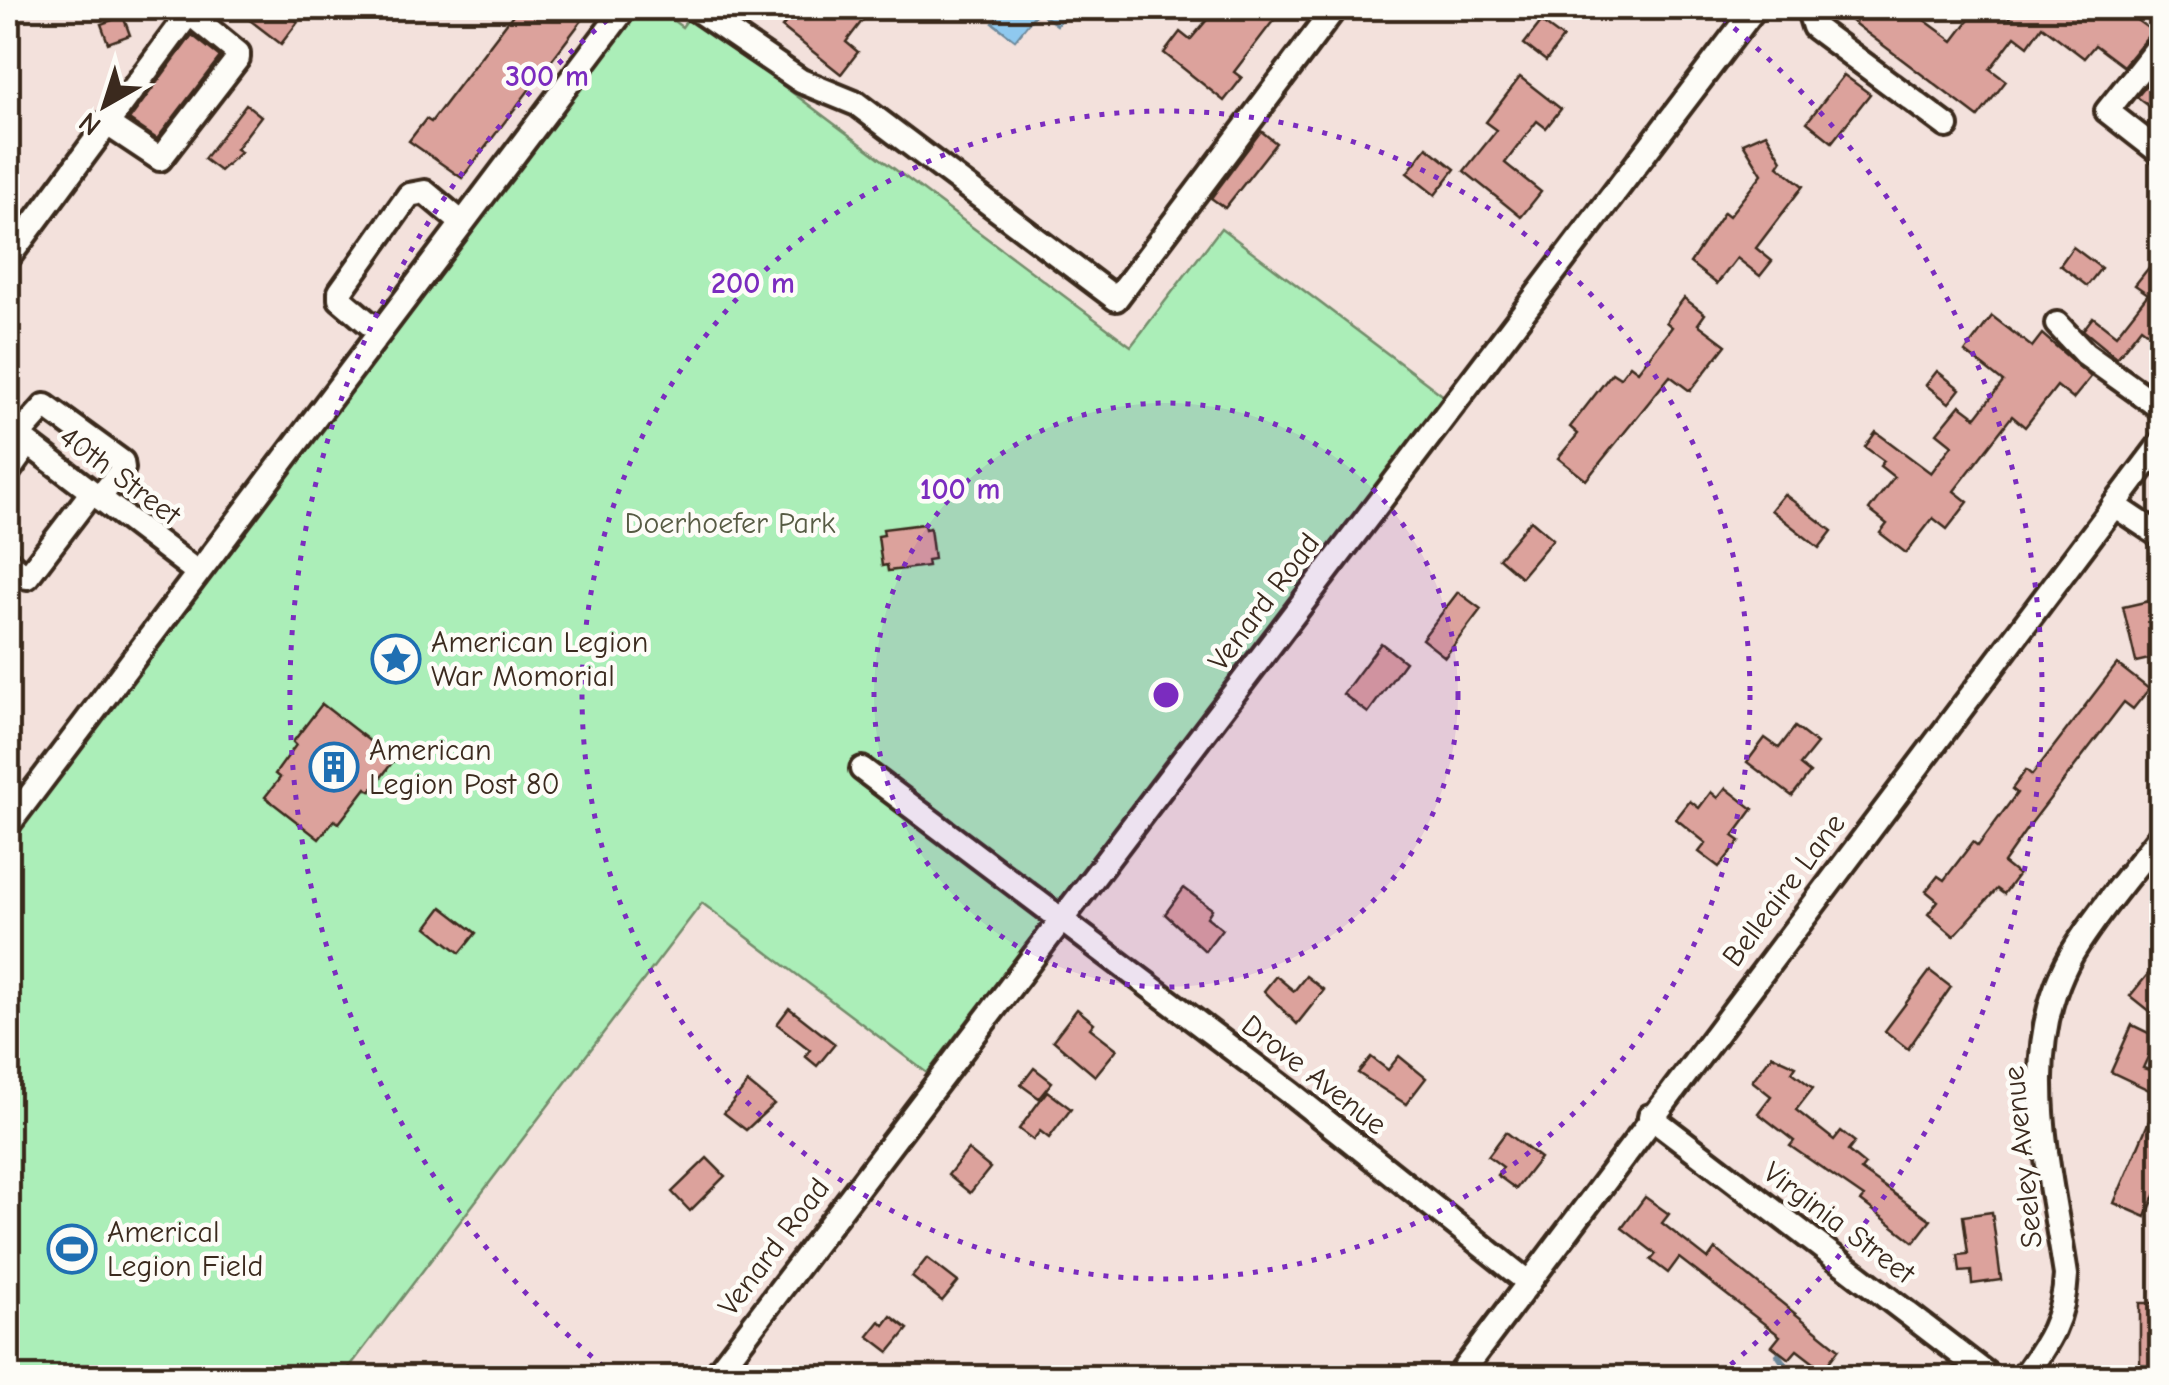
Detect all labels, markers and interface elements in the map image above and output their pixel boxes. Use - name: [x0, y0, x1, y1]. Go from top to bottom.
- north arrow: [55, 55, 155, 155]
- text: 300 m: [505, 59, 589, 94]
- text: N: [73, 105, 107, 142]
- text: 200 m: [711, 266, 795, 301]
- street label: 40th Street: [53, 419, 189, 534]
- text: 100 m: [920, 472, 1000, 507]
- park label: Doerhoefer Park: [625, 506, 836, 541]
- street label: Venard Road: [1201, 526, 1327, 678]
- place label: American Legion War Momorial: [431, 625, 648, 694]
- place icon: American Legion War Momorial: [370, 633, 422, 685]
- centre of rings: [1148, 677, 1184, 713]
- place label: American Legion Post 80: [369, 733, 560, 802]
- building icon: American Legion Post 80: [308, 741, 360, 793]
- street label: Belleaire Lane: [1715, 807, 1853, 973]
- street label: Drove Avenue: [1235, 1008, 1393, 1142]
- street label: Seeley Avenue: [1996, 1064, 2050, 1250]
- street label: Virginia Street: [1756, 1155, 1923, 1292]
- street label: Venard Road: [711, 1171, 837, 1323]
- place label: Americal Legion Field: [107, 1215, 263, 1284]
- sports icon: Americal Legion Field: [46, 1223, 98, 1275]

